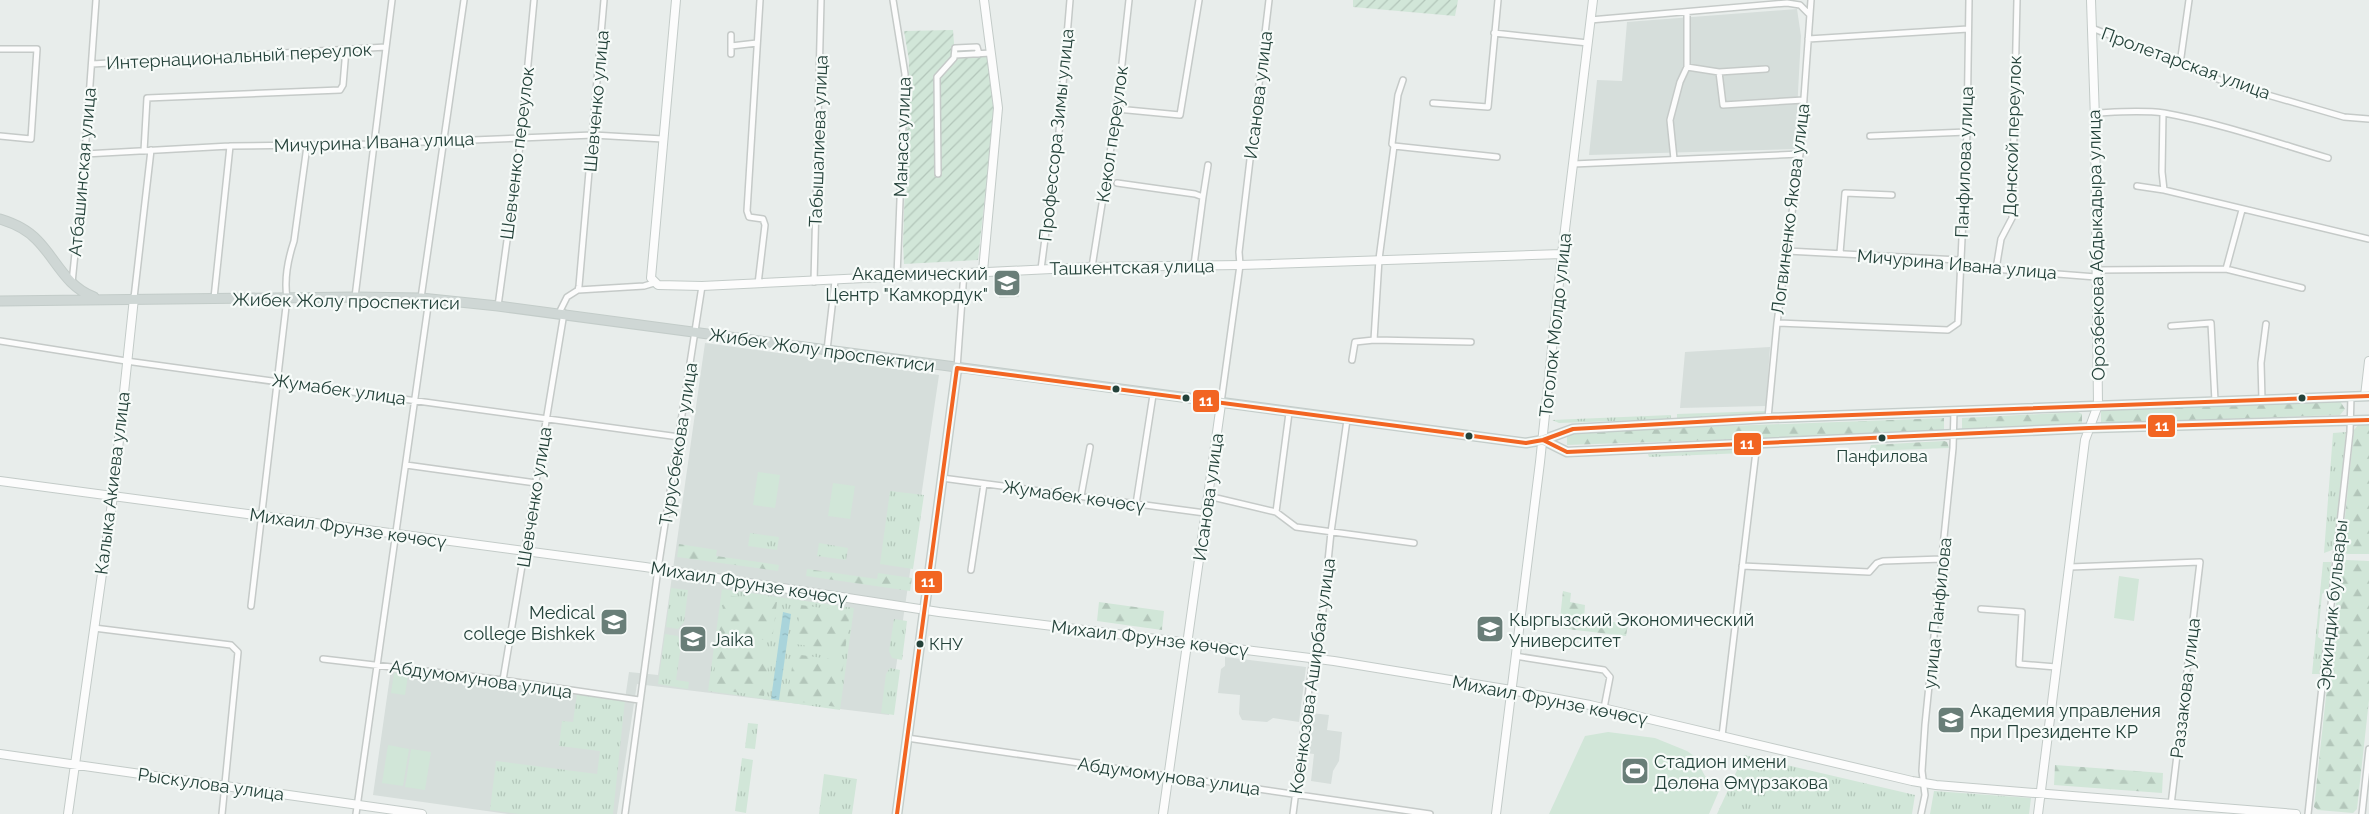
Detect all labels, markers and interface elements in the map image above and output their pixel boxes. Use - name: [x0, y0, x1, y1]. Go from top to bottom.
- street label: Пролетарская улица: [2099, 23, 2273, 103]
- street label: Профессора Зимы улица: [1034, 28, 1078, 242]
- street label: Шевченко улица: [579, 29, 613, 173]
- street label: Исанова улица: [1240, 30, 1276, 160]
- street label: Интернациональный переулок: [106, 39, 372, 73]
- street label: Табышалиева улица: [805, 55, 831, 227]
- street label: Донской переулок: [1999, 55, 2025, 217]
- street label: Кекол переулок: [1092, 64, 1132, 204]
- street label: Шевченко переулок: [496, 65, 538, 241]
- street label: Манаса улица: [889, 76, 915, 198]
- street label: Панфилова улица: [1951, 86, 1977, 238]
- street label: Атбашинская улица: [64, 87, 100, 257]
- street label: Логвиненко Якова улица: [1767, 102, 1813, 316]
- street label: Орозбекова Абдыкадыра улица: [2083, 109, 2109, 381]
- street label: Мичурина Ивана улица: [273, 128, 475, 156]
- street label: Тоголок Молдо улица: [1535, 232, 1575, 418]
- street label: Мичурина Ивана улица: [1856, 245, 2058, 283]
- street label: Ташкентская улица: [1049, 255, 1215, 279]
- place label: Академический Центр "Камкордук": [825, 263, 988, 305]
- school or university icon: Академический Центр "Камкордук": [992, 268, 1022, 298]
- street label: Жибек Жолу проспектиси: [232, 289, 460, 313]
- street label: Жибек Жолу проспектиси: [708, 324, 936, 376]
- street label: Турусбекова улица: [655, 361, 701, 527]
- street label: Жумабек улица: [271, 369, 407, 409]
- unlabelled marker: [1111, 384, 1121, 394]
- line badge: 11: [1192, 389, 1220, 413]
- street label: Калыка Акиева улица: [90, 390, 134, 576]
- unlabelled marker: [1181, 393, 1191, 403]
- text: 11: [1199, 393, 1213, 409]
- unlabelled marker: [2297, 393, 2307, 403]
- line badge: 11: [2147, 414, 2176, 438]
- text: 11: [2155, 418, 2169, 434]
- street label: Шевченко улица: [513, 425, 555, 569]
- unlabelled marker: [1464, 431, 1474, 441]
- street label: Исанова улица: [1189, 432, 1227, 562]
- line badge: 11: [1733, 432, 1762, 456]
- marker: Панфилова: [1877, 433, 1887, 443]
- text: 11: [1740, 436, 1754, 452]
- place label: Панфилова: [1836, 446, 1928, 466]
- street label: Жумабек көчөсү: [1001, 476, 1147, 516]
- street label: Михаил Фрунзе көчөсү: [248, 504, 448, 552]
- street label: Эркиндик бульвары: [2313, 519, 2351, 691]
- street label: улица Панфилова: [1919, 536, 1955, 690]
- street label: Михаил Фрунзе көчөсү: [649, 557, 849, 609]
- street label: Коенкозова Аширбая улица: [1285, 557, 1339, 795]
- line badge: 11: [914, 570, 943, 594]
- text: 11: [921, 574, 935, 590]
- place label: Medical college Bishkek: [464, 602, 595, 644]
- school or university icon: Medical college Bishkek: [599, 607, 629, 637]
- place label: Кыргызский Экономический Университет: [1509, 609, 1754, 651]
- school or university icon: Кыргызский Экономический Университет: [1475, 614, 1505, 644]
- street label: Михаил Фрунзе көчөсү: [1050, 615, 1250, 661]
- street label: Раззакова улица: [2166, 617, 2204, 759]
- school or university icon: Jaika: [678, 624, 708, 654]
- place label: Jaika: [712, 629, 754, 650]
- place label: КНУ: [929, 634, 963, 654]
- marker: КНУ: [915, 639, 925, 649]
- street label: Абдумомунова улица: [388, 656, 574, 702]
- street label: Михаил Фрунзе көчөсү: [1450, 671, 1650, 729]
- place label: Академия управления при Президенте КР: [1970, 700, 2161, 742]
- school or university icon: Академия управления при Президенте КР: [1936, 705, 1966, 735]
- place label: Стадион имени Дөлөна Өмүрзакова: [1654, 751, 1828, 793]
- street label: Абдумомунова улица: [1076, 753, 1262, 799]
- sports icon: Стадион имени Дөлөна Өмүрзакова: [1620, 756, 1650, 786]
- street label: Рыскулова улица: [136, 763, 286, 805]

